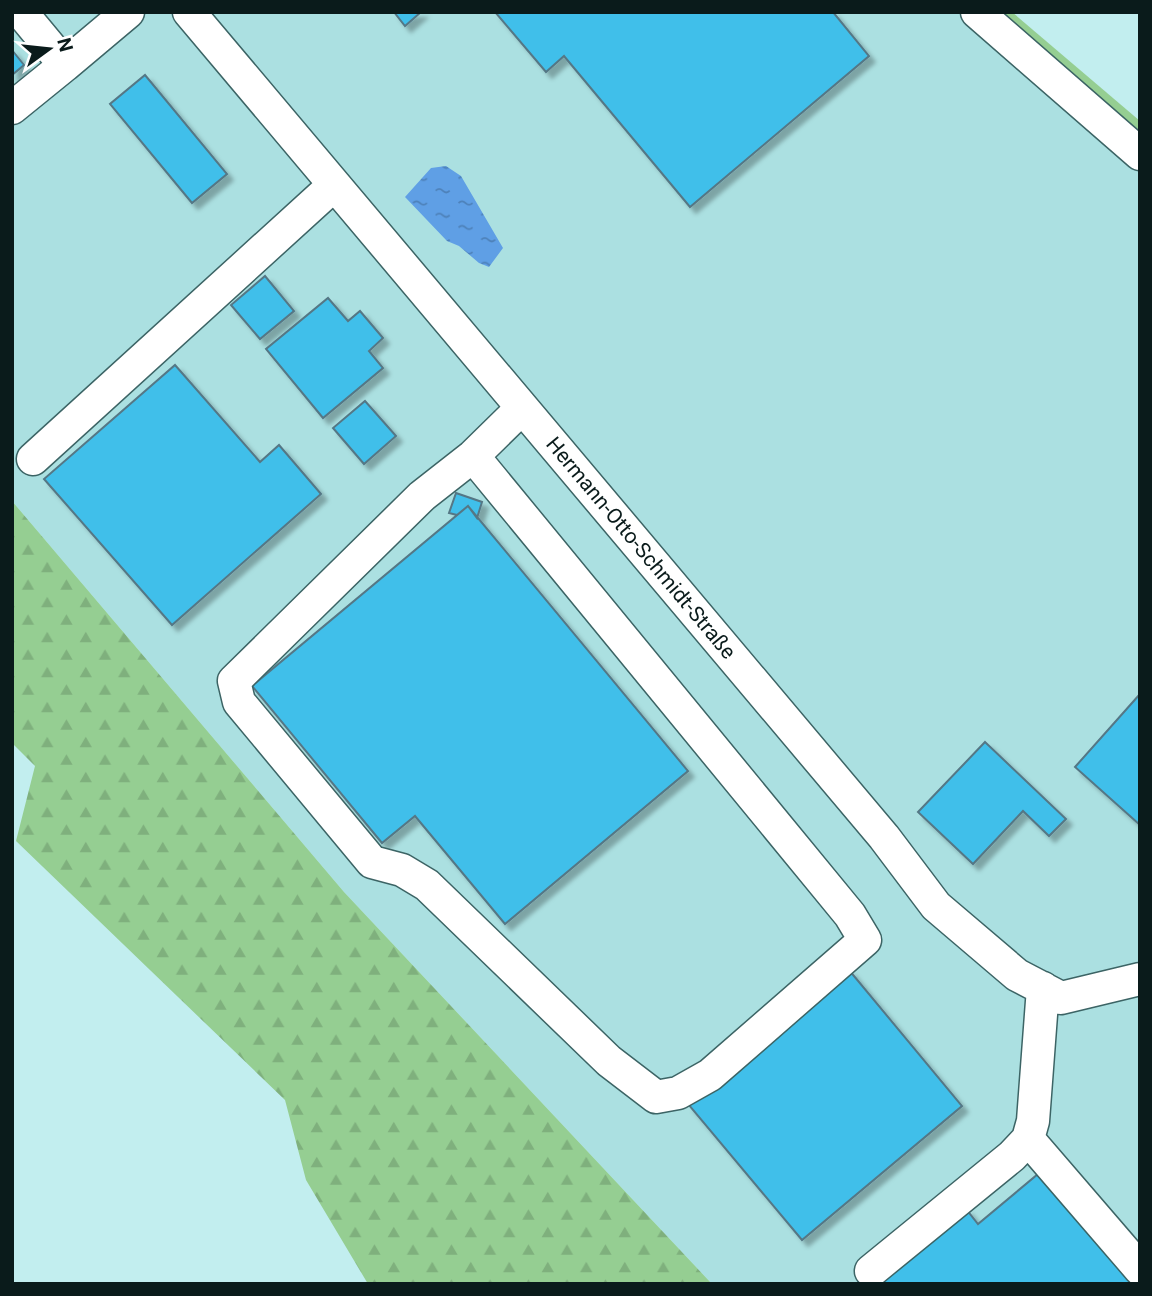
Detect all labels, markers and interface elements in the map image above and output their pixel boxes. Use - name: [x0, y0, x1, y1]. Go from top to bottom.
- north arrow: [14, 14, 84, 84]
- text: N: [52, 35, 78, 54]
- street label: Hermann-Otto-Schmidt-Straße: [541, 432, 741, 664]

